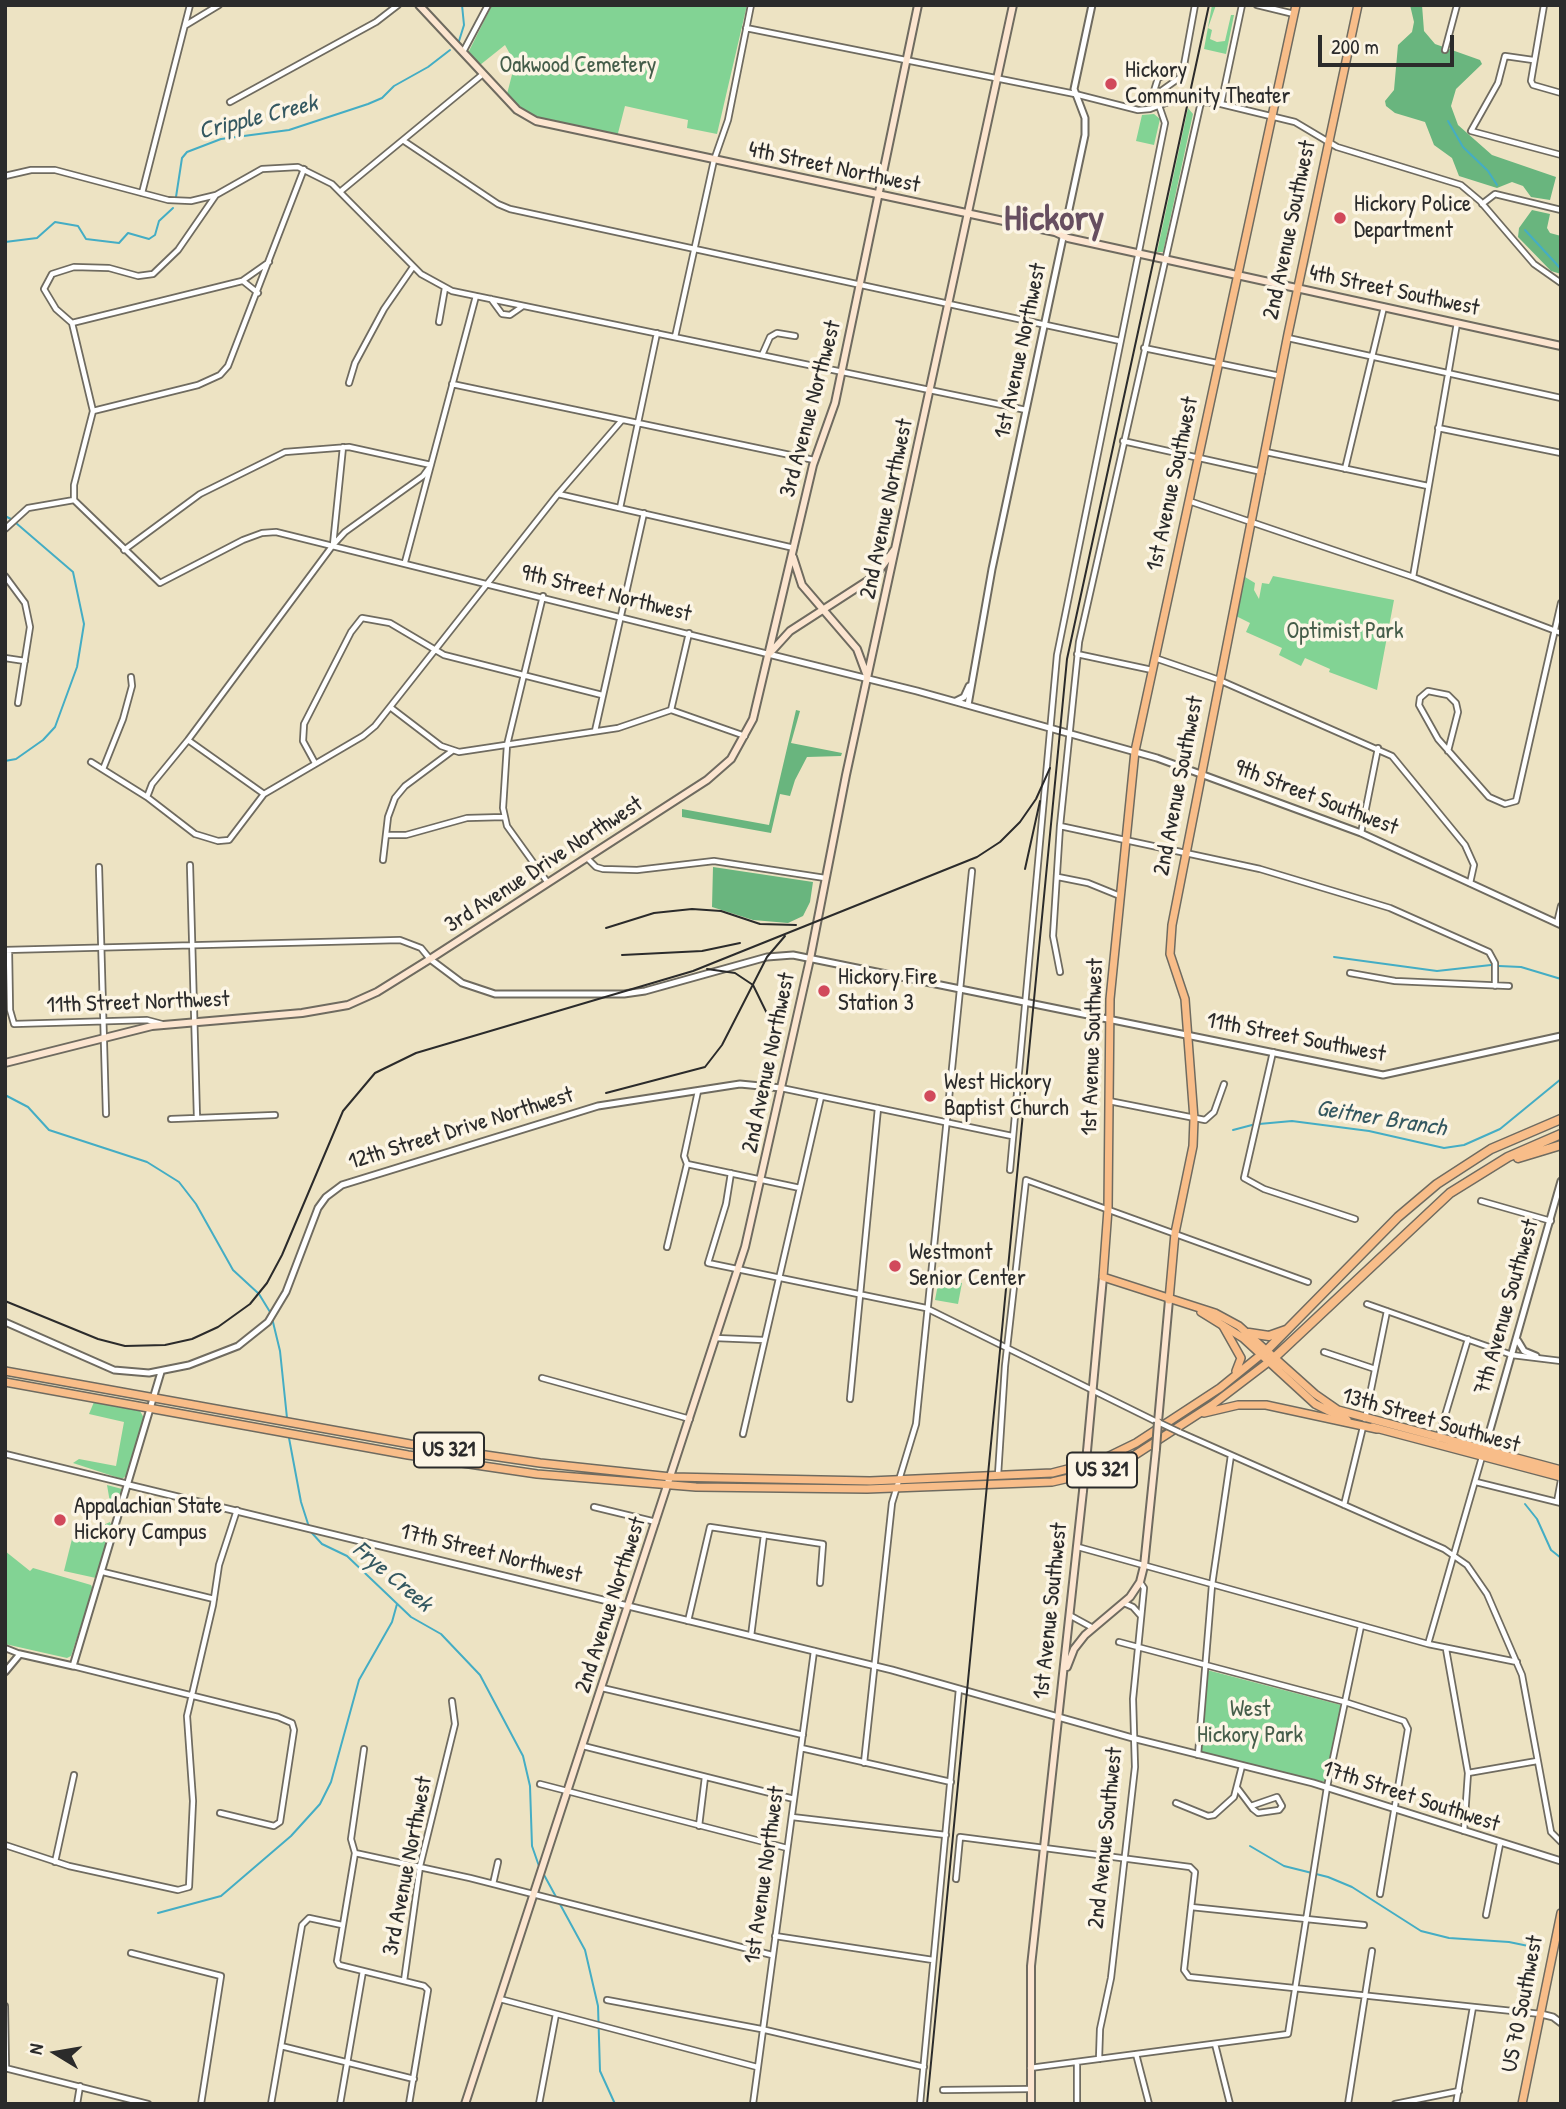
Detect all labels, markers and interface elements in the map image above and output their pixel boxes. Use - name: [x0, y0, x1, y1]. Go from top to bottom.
- scale bar: [1321, 21, 1458, 65]
- text: 200 m: [1331, 32, 1379, 61]
- park label: Oakwood Cemetery: [500, 52, 656, 80]
- place label: Hickory Community Theater: [1125, 57, 1290, 111]
- marker: Hickory Community Theater: [1103, 76, 1119, 92]
- water label: Cripple Creek: [196, 89, 320, 147]
- street label: 4th Street Northwest: [746, 136, 922, 200]
- street label: 2nd Avenue Southwest: [1258, 138, 1322, 322]
- place label: Hickory Police Department: [1354, 191, 1471, 245]
- district label: Hickory: [1004, 198, 1104, 242]
- marker: Hickory Police Department: [1332, 210, 1348, 226]
- street label: 4th Street Southwest: [1306, 259, 1482, 323]
- street label: 1st Avenue Northwest: [989, 261, 1053, 441]
- street label: 3rd Avenue Northwest: [774, 318, 848, 500]
- street label: 1st Avenue Southwest: [1141, 394, 1205, 574]
- street label: 2nd Avenue Northwest: [854, 416, 920, 602]
- street label: 9th Street Northwest: [518, 559, 694, 629]
- park label: Optimist Park: [1286, 618, 1404, 646]
- street label: 2nd Avenue Southwest: [1148, 694, 1210, 878]
- street label: 9th Street Southwest: [1230, 754, 1402, 842]
- street label: 3rd Avenue Drive Northwest: [440, 791, 648, 939]
- street label: 1st Avenue Southwest: [1076, 958, 1110, 1136]
- place label: Hickory Fire Station 3: [838, 964, 937, 1018]
- street label: 2nd Avenue Northwest: [736, 970, 802, 1156]
- marker: Hickory Fire Station 3: [816, 983, 832, 999]
- street label: 11th Street Northwest: [46, 986, 230, 1020]
- street label: 11th Street Southwest: [1204, 1007, 1388, 1069]
- place label: West Hickory Baptist Church: [944, 1069, 1069, 1123]
- street label: 12th Street Drive Northwest: [345, 1082, 577, 1176]
- marker: West Hickory Baptist Church: [922, 1088, 938, 1104]
- water label: Geitner Branch: [1314, 1095, 1448, 1143]
- street label: 7th Avenue Southwest: [1469, 1216, 1545, 1398]
- place label: Westmont Senior Center: [909, 1239, 1026, 1293]
- marker: Westmont Senior Center: [887, 1258, 903, 1274]
- street label: 13th Street Southwest: [1339, 1382, 1523, 1460]
- road number: US 321: [414, 1432, 484, 1468]
- road number: US 321: [1067, 1452, 1137, 1488]
- place label: Appalachian State Hickory Campus: [74, 1493, 222, 1547]
- marker: Appalachian State Hickory Campus: [52, 1512, 68, 1528]
- street label: 2nd Avenue Northwest: [570, 1513, 652, 1697]
- street label: 17th Street Northwest: [397, 1518, 585, 1590]
- street label: 1st Avenue Southwest: [1028, 1521, 1074, 1701]
- water label: Frye Creek: [346, 1535, 438, 1619]
- park label: West Hickory Park: [1197, 1696, 1303, 1750]
- street label: 2nd Avenue Southwest: [1083, 1746, 1129, 1930]
- street label: 17th Street Southwest: [1319, 1755, 1503, 1839]
- street label: 3rd Avenue Northwest: [377, 1774, 439, 1958]
- street label: 1st Avenue Northwest: [739, 1785, 791, 1965]
- street label: US 70 Southwest: [1496, 1933, 1550, 2075]
- north arrow: [21, 2018, 91, 2088]
- text: N: [22, 2042, 49, 2056]

